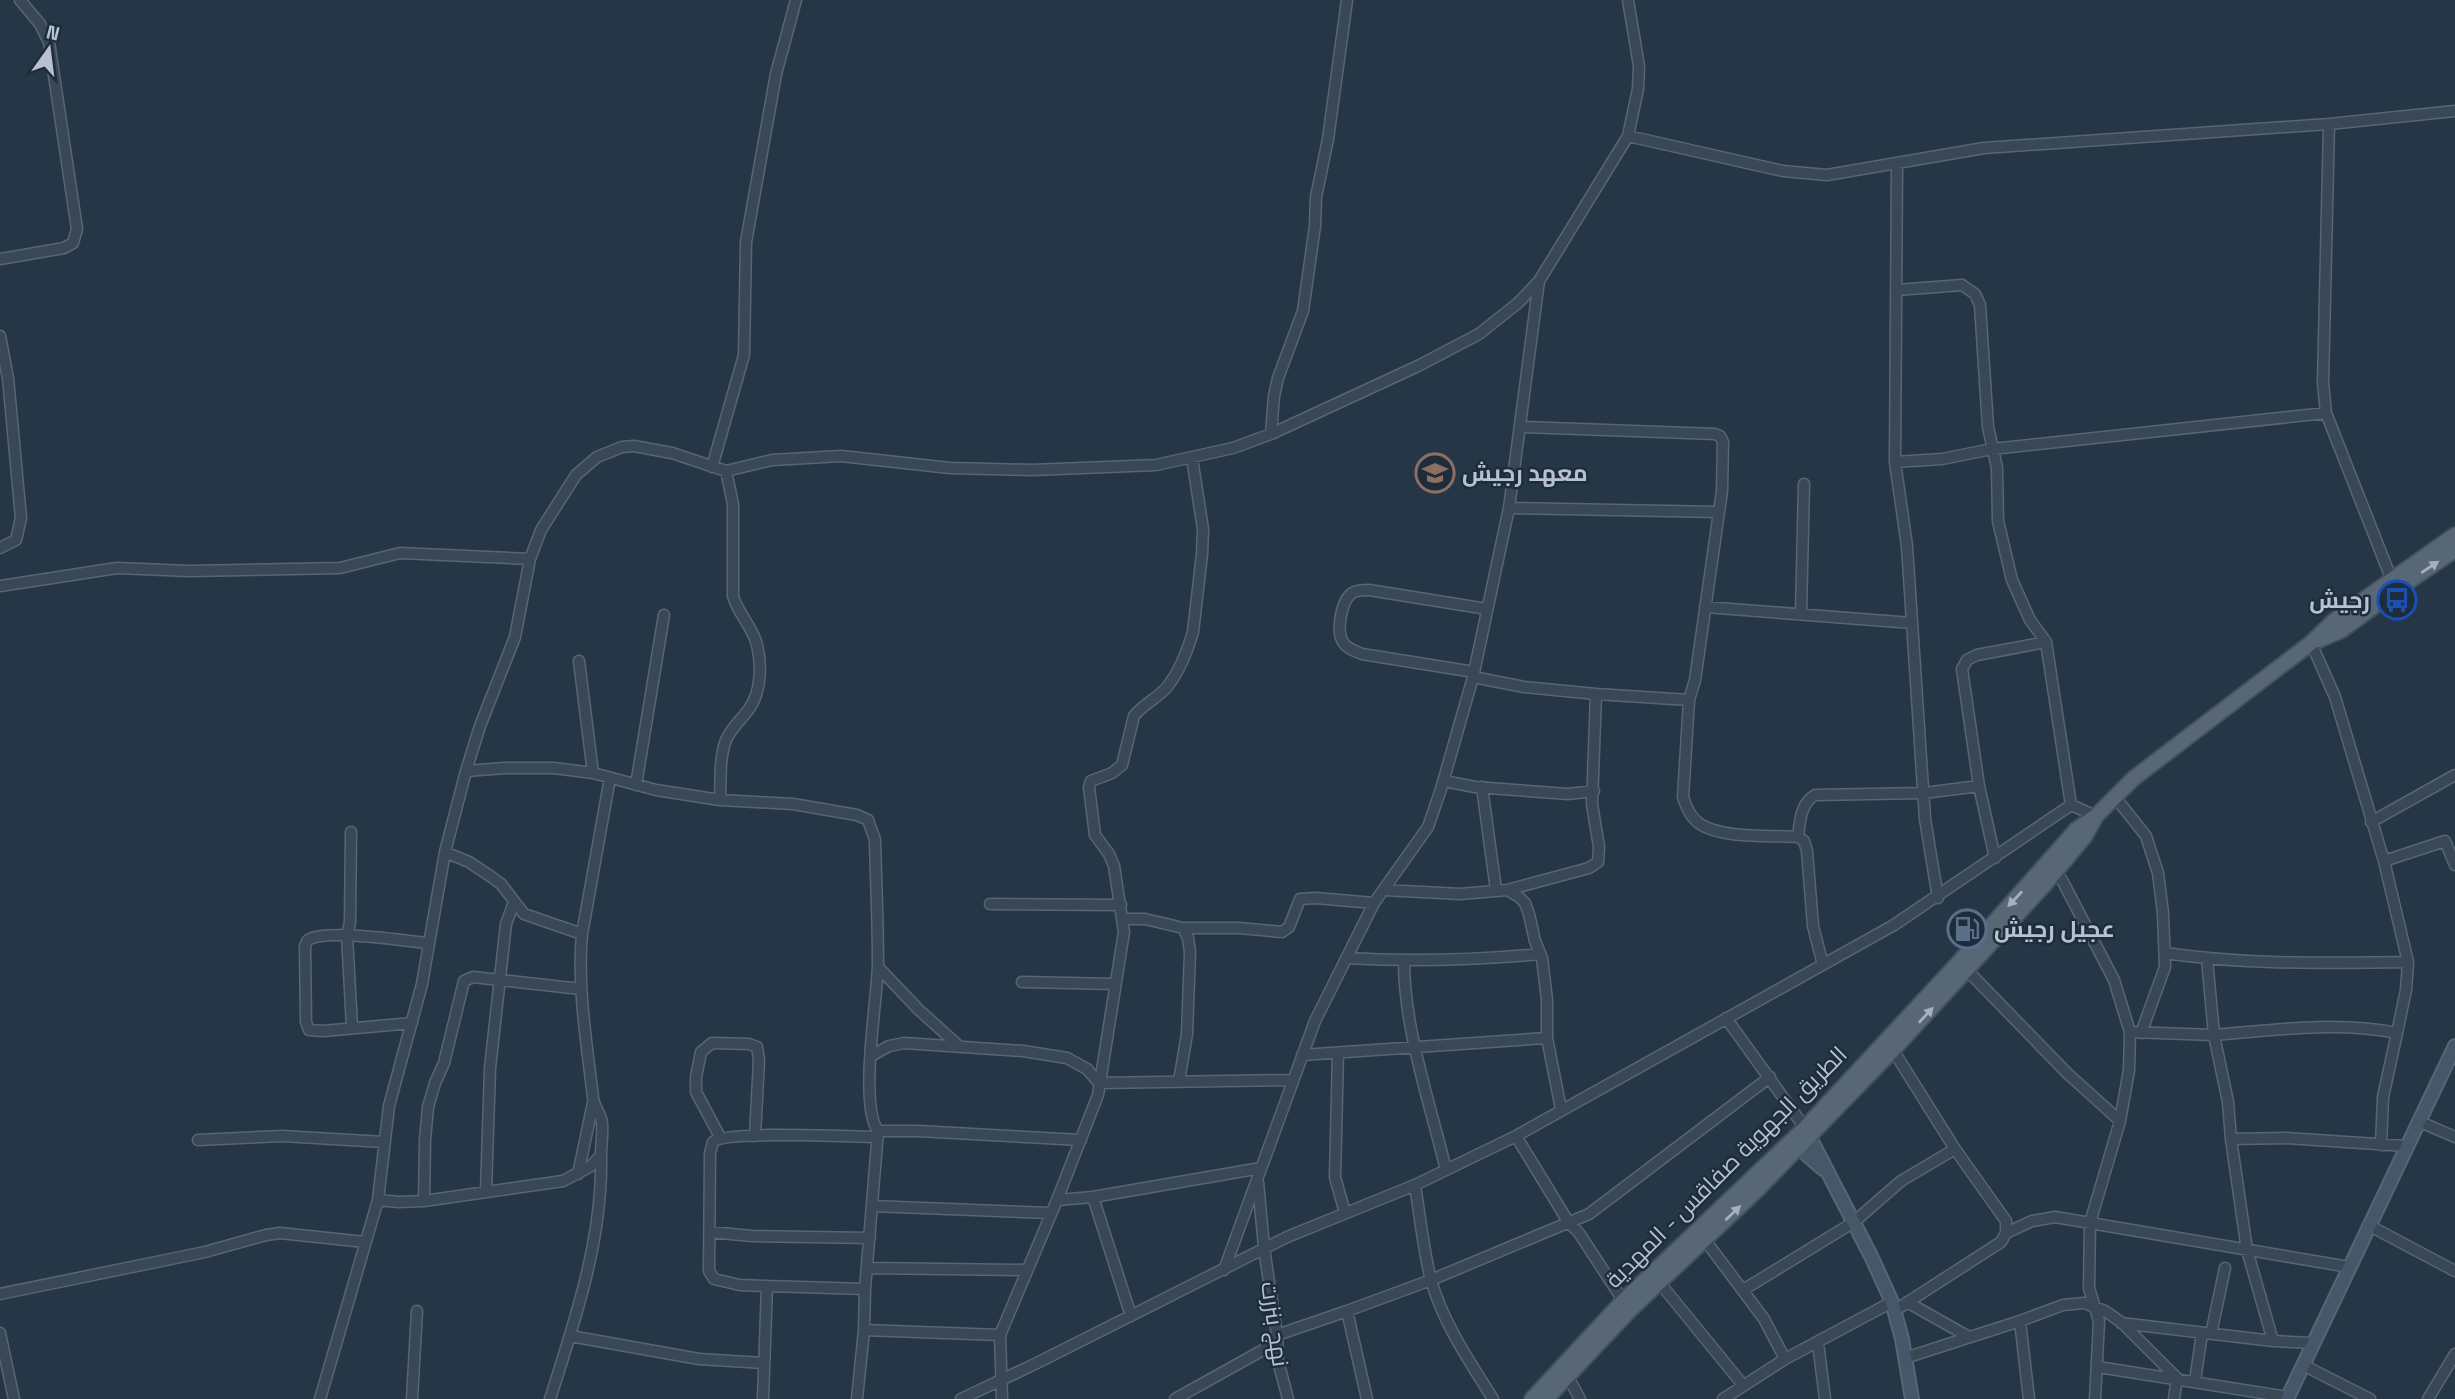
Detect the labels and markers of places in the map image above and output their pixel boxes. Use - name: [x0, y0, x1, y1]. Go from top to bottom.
- school or university icon: معهد رجيش: [1414, 452, 1456, 494]
- place label: معهد رجيش: [1462, 458, 1588, 488]
- bus stop icon: رجيش: [2376, 579, 2418, 621]
- place label: رجيش: [2309, 585, 2370, 615]
- fuel station icon: عجيل رجيش: [1946, 908, 1988, 950]
- place label: عجيل رجيش: [1994, 914, 2115, 944]

